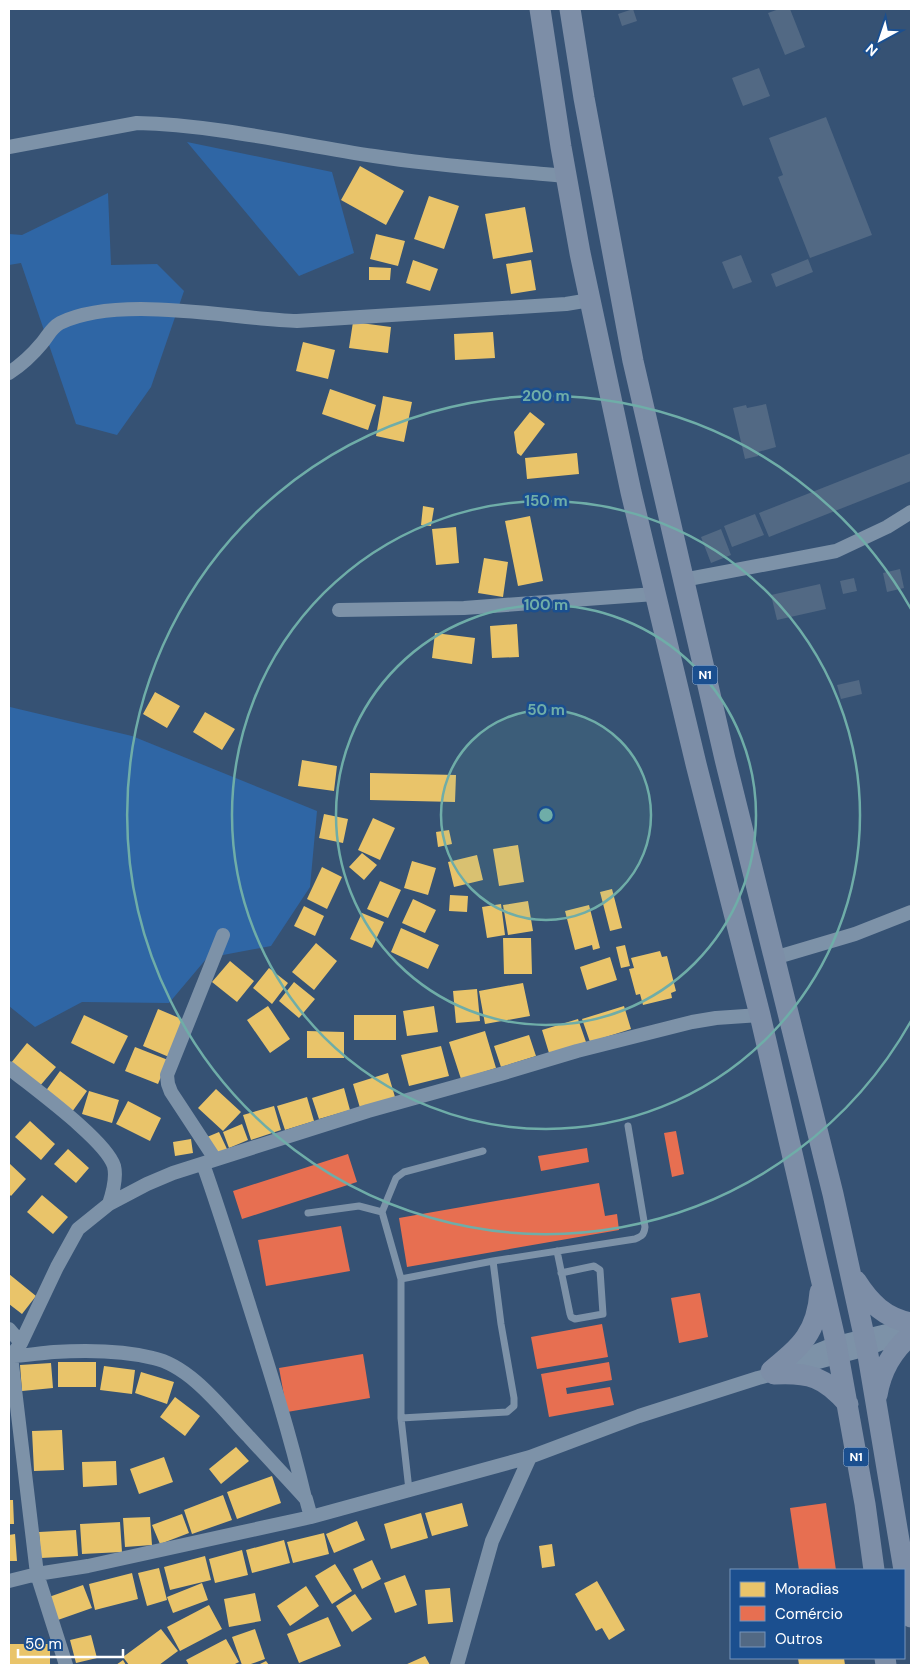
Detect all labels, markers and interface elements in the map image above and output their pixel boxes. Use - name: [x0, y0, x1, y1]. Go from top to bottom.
- north arrow: [855, 15, 905, 65]
- text: N: [862, 40, 881, 60]
- text: 200 m: [522, 386, 570, 406]
- text: 150 m: [525, 491, 568, 511]
- text: 100 m: [524, 595, 568, 615]
- road number: N1: [692, 666, 718, 684]
- text: 50 m: [527, 700, 565, 720]
- centre of rings: [537, 806, 555, 824]
- road number: N1: [844, 1448, 868, 1466]
- legend: [730, 1569, 905, 1659]
- text: Moradias: [775, 1579, 839, 1599]
- text: Comércio: [775, 1604, 843, 1624]
- scale bar: [18, 1626, 122, 1658]
- text: Outros: [775, 1629, 823, 1649]
- text: 50 m: [25, 1634, 62, 1654]

